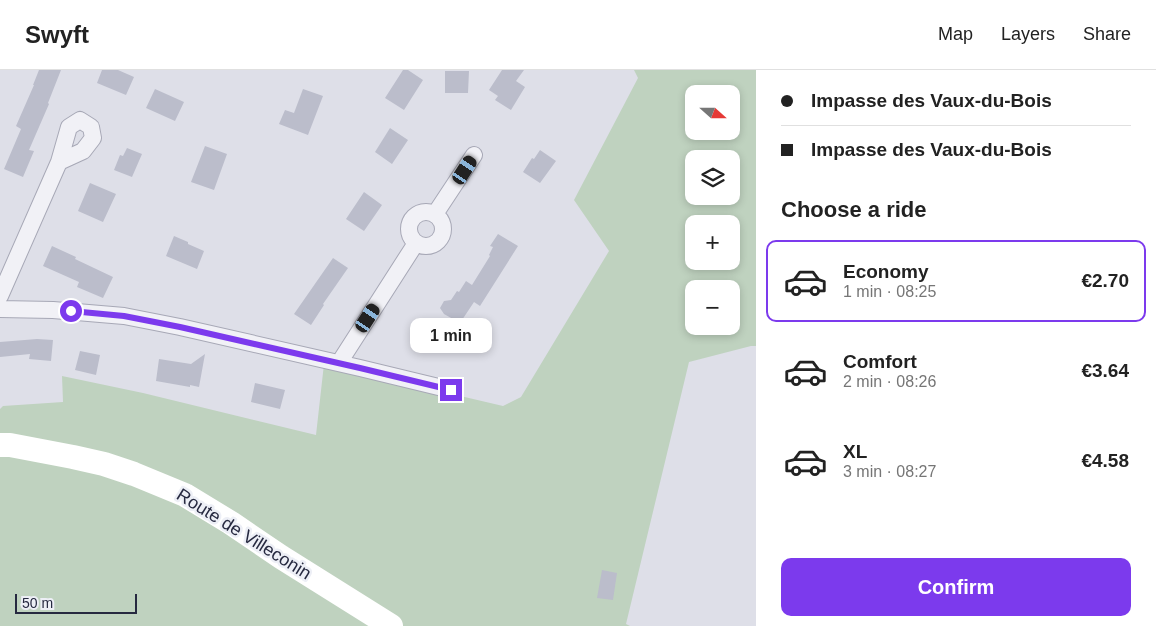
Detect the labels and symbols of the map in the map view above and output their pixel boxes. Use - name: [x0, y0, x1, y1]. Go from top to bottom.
- north arrow: [685, 85, 740, 140]
- car: [450, 153, 479, 187]
- route start: [60, 300, 82, 322]
- car: [353, 301, 382, 335]
- callout: 1 min: [410, 318, 492, 352]
- route end: [440, 379, 462, 401]
- street label: Route de Villeconin: [173, 485, 315, 583]
- scale bar: [15, 591, 138, 614]

